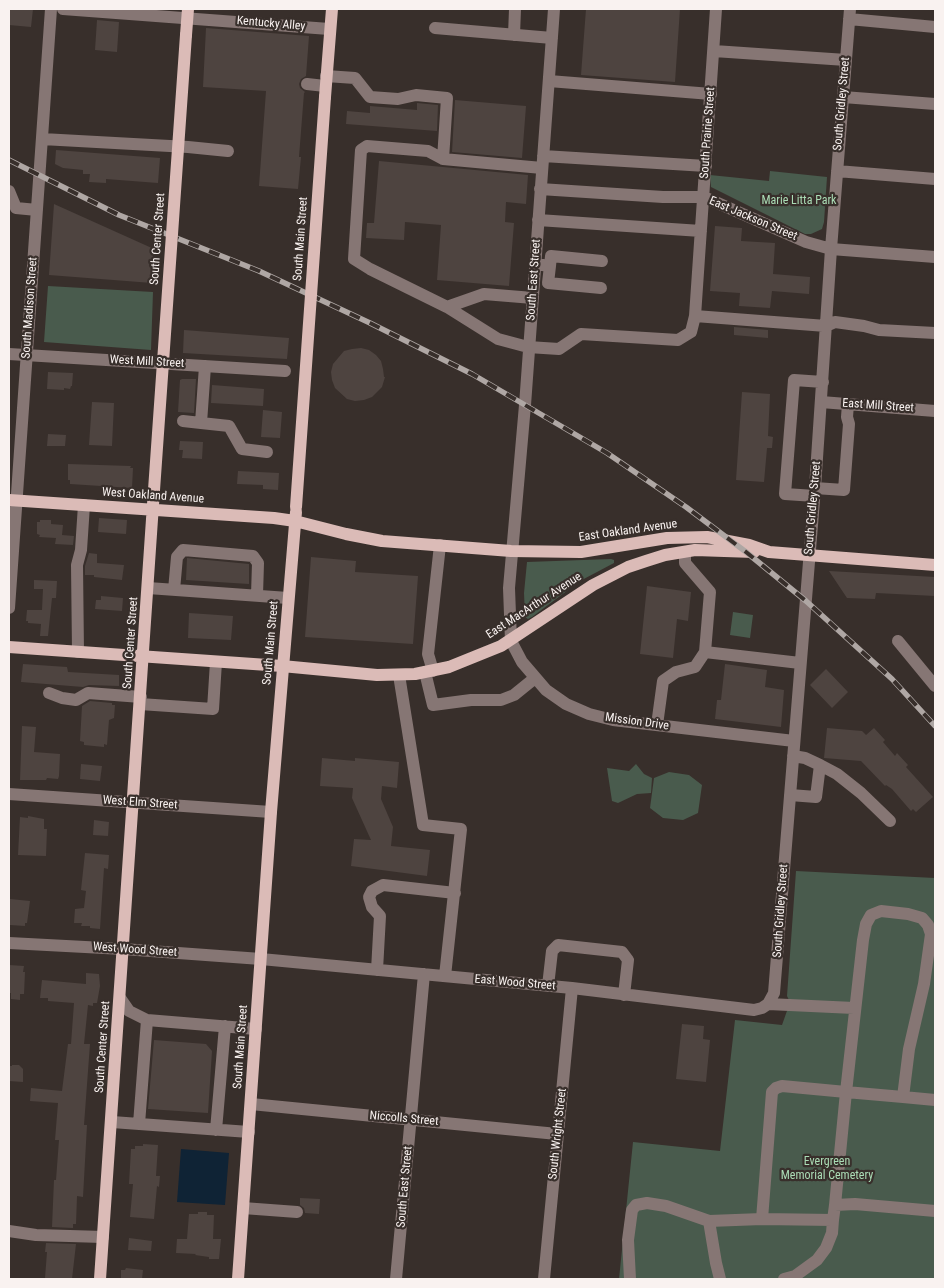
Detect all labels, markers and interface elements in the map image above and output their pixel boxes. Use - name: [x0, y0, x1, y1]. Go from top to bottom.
- street label: Kentucky Alley: [236, 14, 306, 34]
- street label: South Gridley Street: [831, 57, 853, 151]
- street label: South Prairie Street: [698, 87, 718, 179]
- street label: South Center Street: [148, 193, 168, 285]
- street label: East Jackson Street: [707, 194, 799, 244]
- park label: Marie Litta Park: [761, 194, 837, 208]
- street label: South Main Street: [291, 196, 311, 282]
- street label: South East Street: [524, 239, 544, 321]
- street label: South Madison Street: [19, 257, 41, 359]
- street label: West Mill Street: [109, 353, 185, 371]
- street label: East Mill Street: [842, 396, 914, 416]
- street label: South Gridley Street: [802, 461, 824, 555]
- street label: West Oakland Avenue: [101, 485, 205, 507]
- street label: East Oakland Avenue: [578, 517, 678, 545]
- street label: East MacArthur Avenue: [484, 570, 584, 642]
- street label: South Center Street: [121, 597, 141, 689]
- street label: South Main Street: [260, 600, 282, 686]
- street label: Mission Drive: [604, 710, 670, 734]
- street label: West Elm Street: [102, 793, 178, 813]
- street label: South Gridley Street: [771, 864, 791, 958]
- street label: West Wood Street: [93, 940, 177, 960]
- street label: East Wood Street: [474, 972, 556, 994]
- street label: South Center Street: [93, 1001, 113, 1093]
- street label: South Main Street: [231, 1004, 251, 1090]
- street label: South Wright Street: [546, 1088, 570, 1180]
- street label: Niccolls Street: [369, 1109, 439, 1129]
- street label: South East Street: [394, 1146, 416, 1228]
- park label: Evergreen Memorial Cemetery: [781, 1155, 873, 1183]

